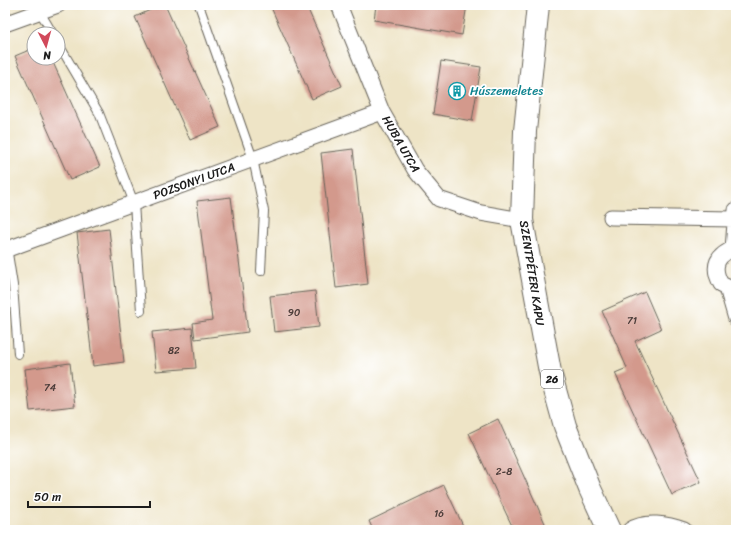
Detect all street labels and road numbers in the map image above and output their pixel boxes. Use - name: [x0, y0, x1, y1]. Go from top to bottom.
- street label: HUBA UTCA: [376, 111, 426, 177]
- street label: POZSONYI UTCA: [150, 156, 238, 206]
- street label: SZENTPÉTERI KAPU: [513, 219, 551, 327]
- road number: 26: [541, 370, 563, 388]

